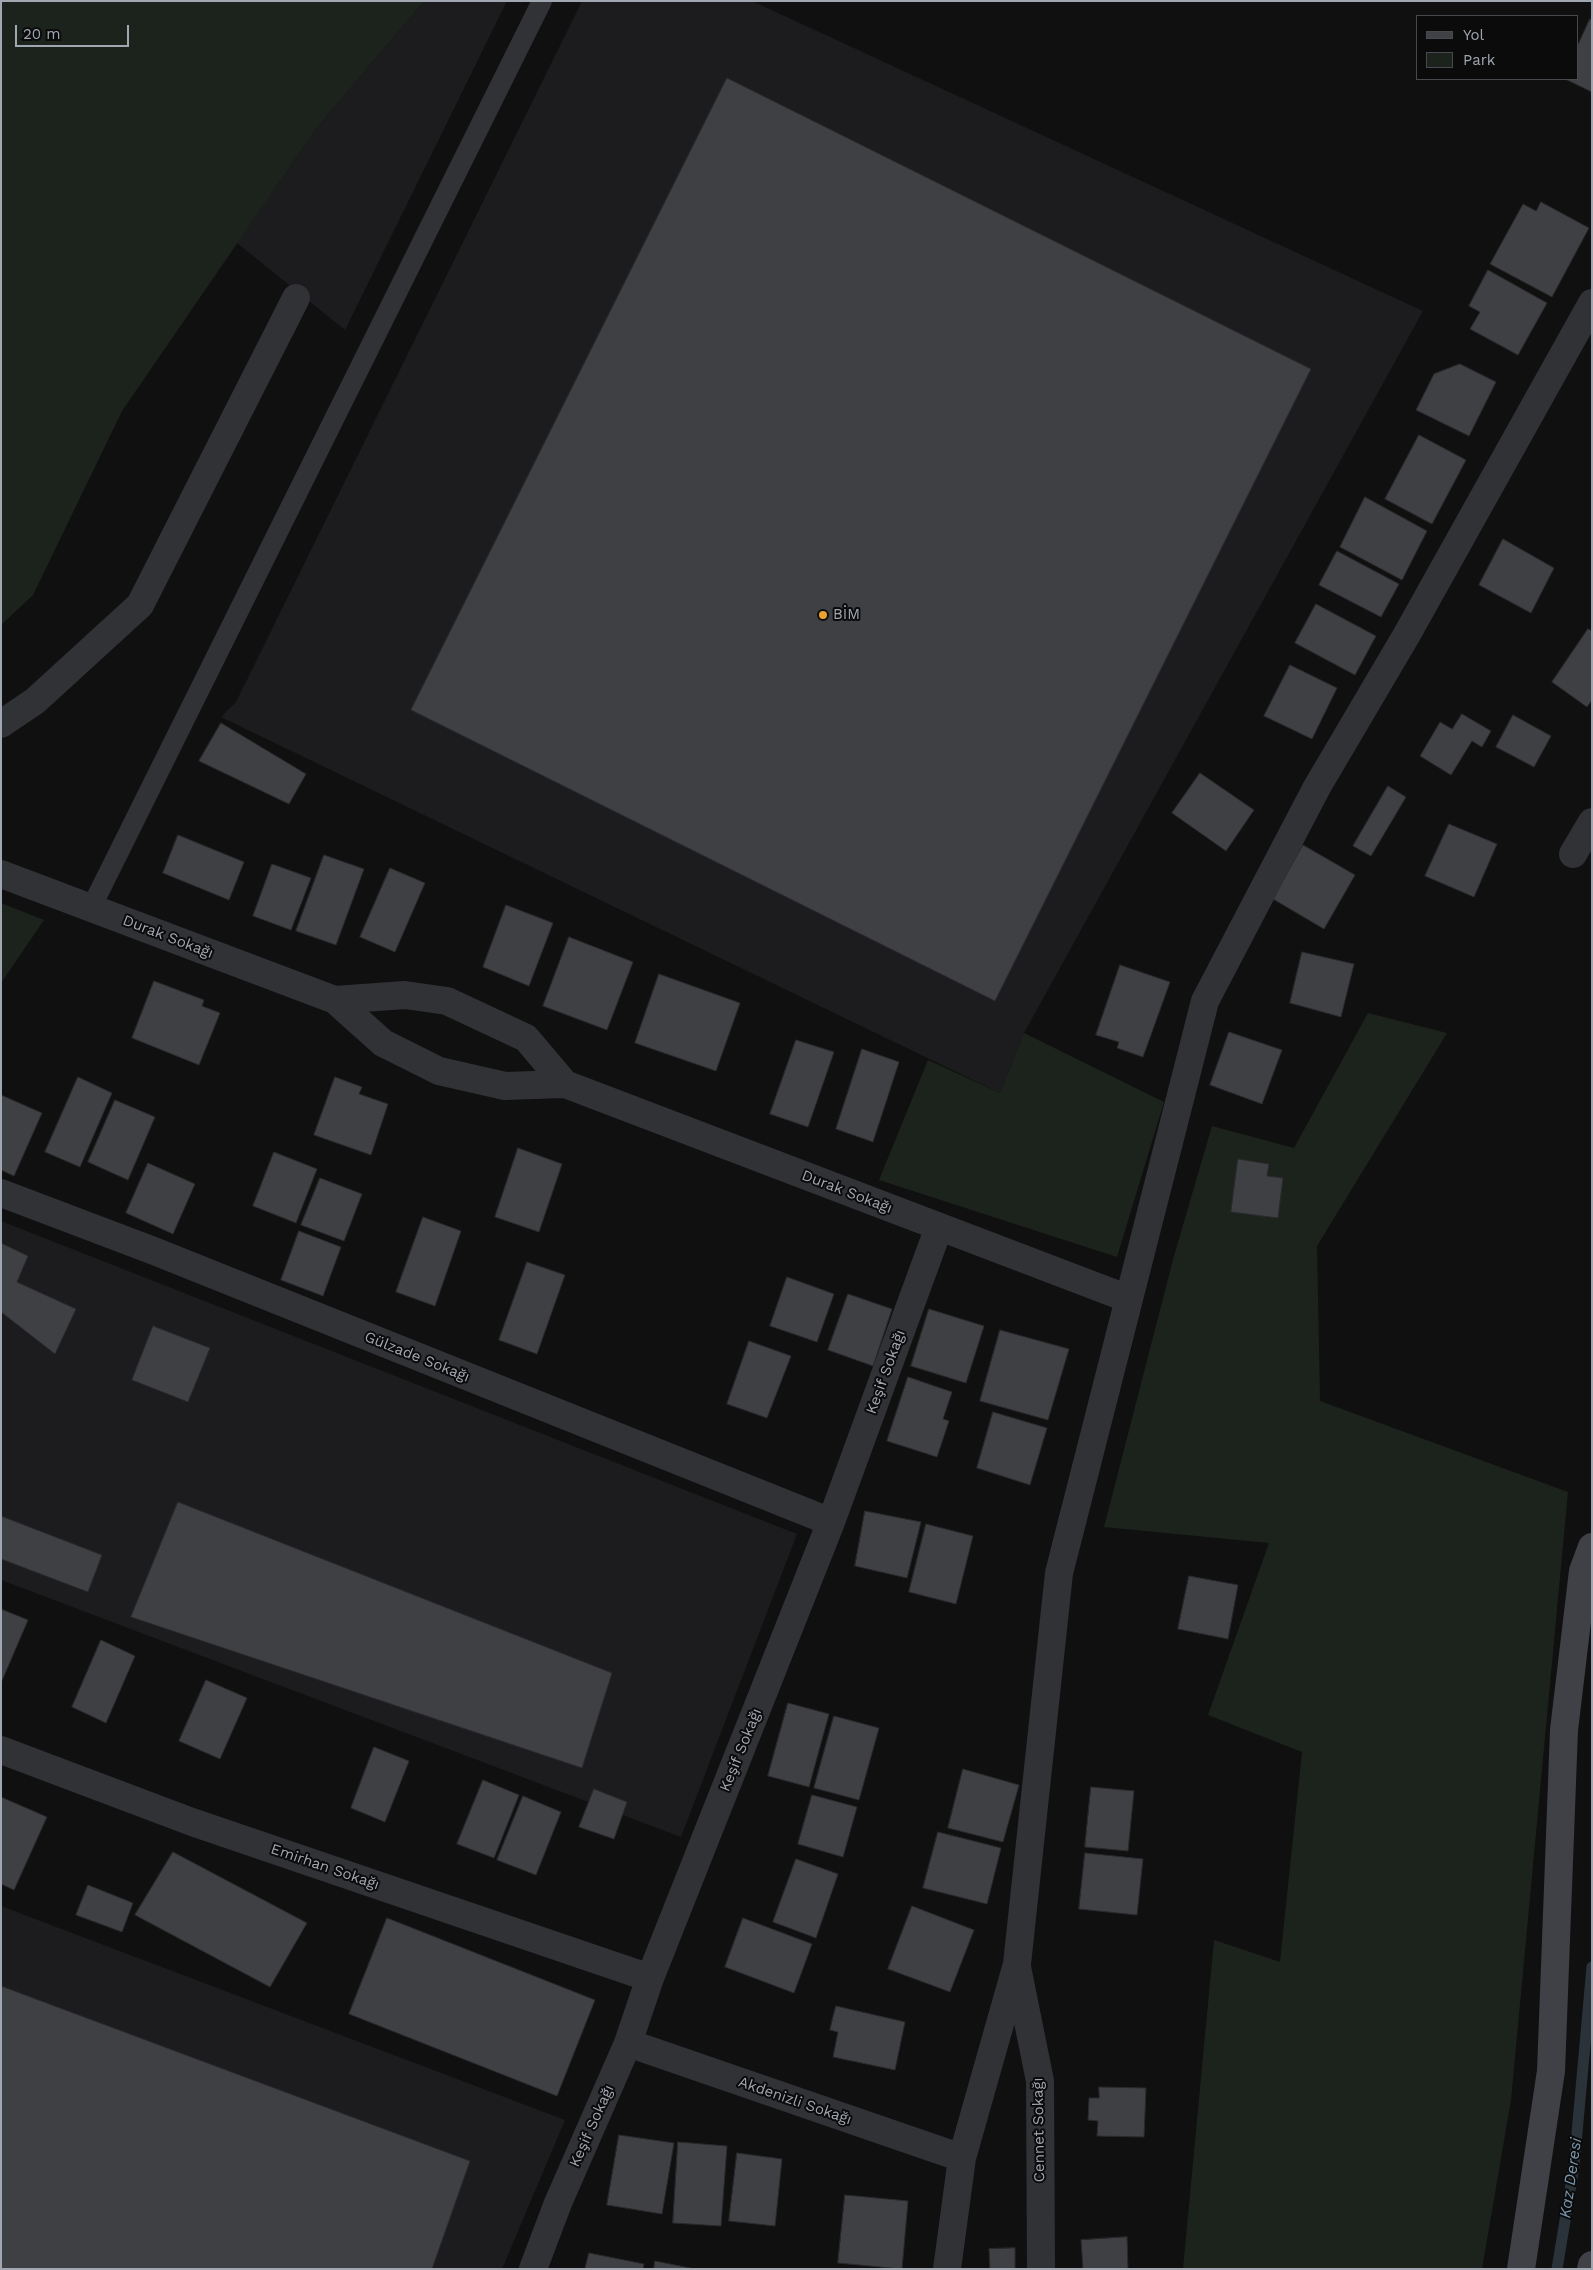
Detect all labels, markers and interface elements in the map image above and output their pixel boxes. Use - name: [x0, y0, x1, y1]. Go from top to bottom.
- scale bar: [18, 15, 131, 47]
- legend: [1416, 15, 1578, 80]
- text: 20 m: [23, 25, 61, 43]
- text: Yol: [1463, 26, 1484, 44]
- text: Park: [1463, 51, 1495, 69]
- place label: BİM: [833, 606, 860, 624]
- marker: BİM: [817, 609, 829, 621]
- street label: Durak Sokağı: [120, 911, 216, 963]
- street label: Durak Sokağı: [799, 1166, 895, 1218]
- street label: Keşif Sokağı: [862, 1327, 910, 1417]
- street label: Gülzade Sokağı: [362, 1328, 472, 1386]
- street label: Keşif Sokağı: [716, 1706, 766, 1794]
- street label: Emirhan Sokağı: [268, 1840, 382, 1894]
- street label: Akdenizli Sokağı: [736, 2073, 854, 2129]
- street label: Cennet Sokağı: [1029, 2077, 1049, 2183]
- street label: Keşif Sokağı: [566, 2082, 618, 2170]
- water label: Kaz Deresi: [1556, 2137, 1586, 2219]

